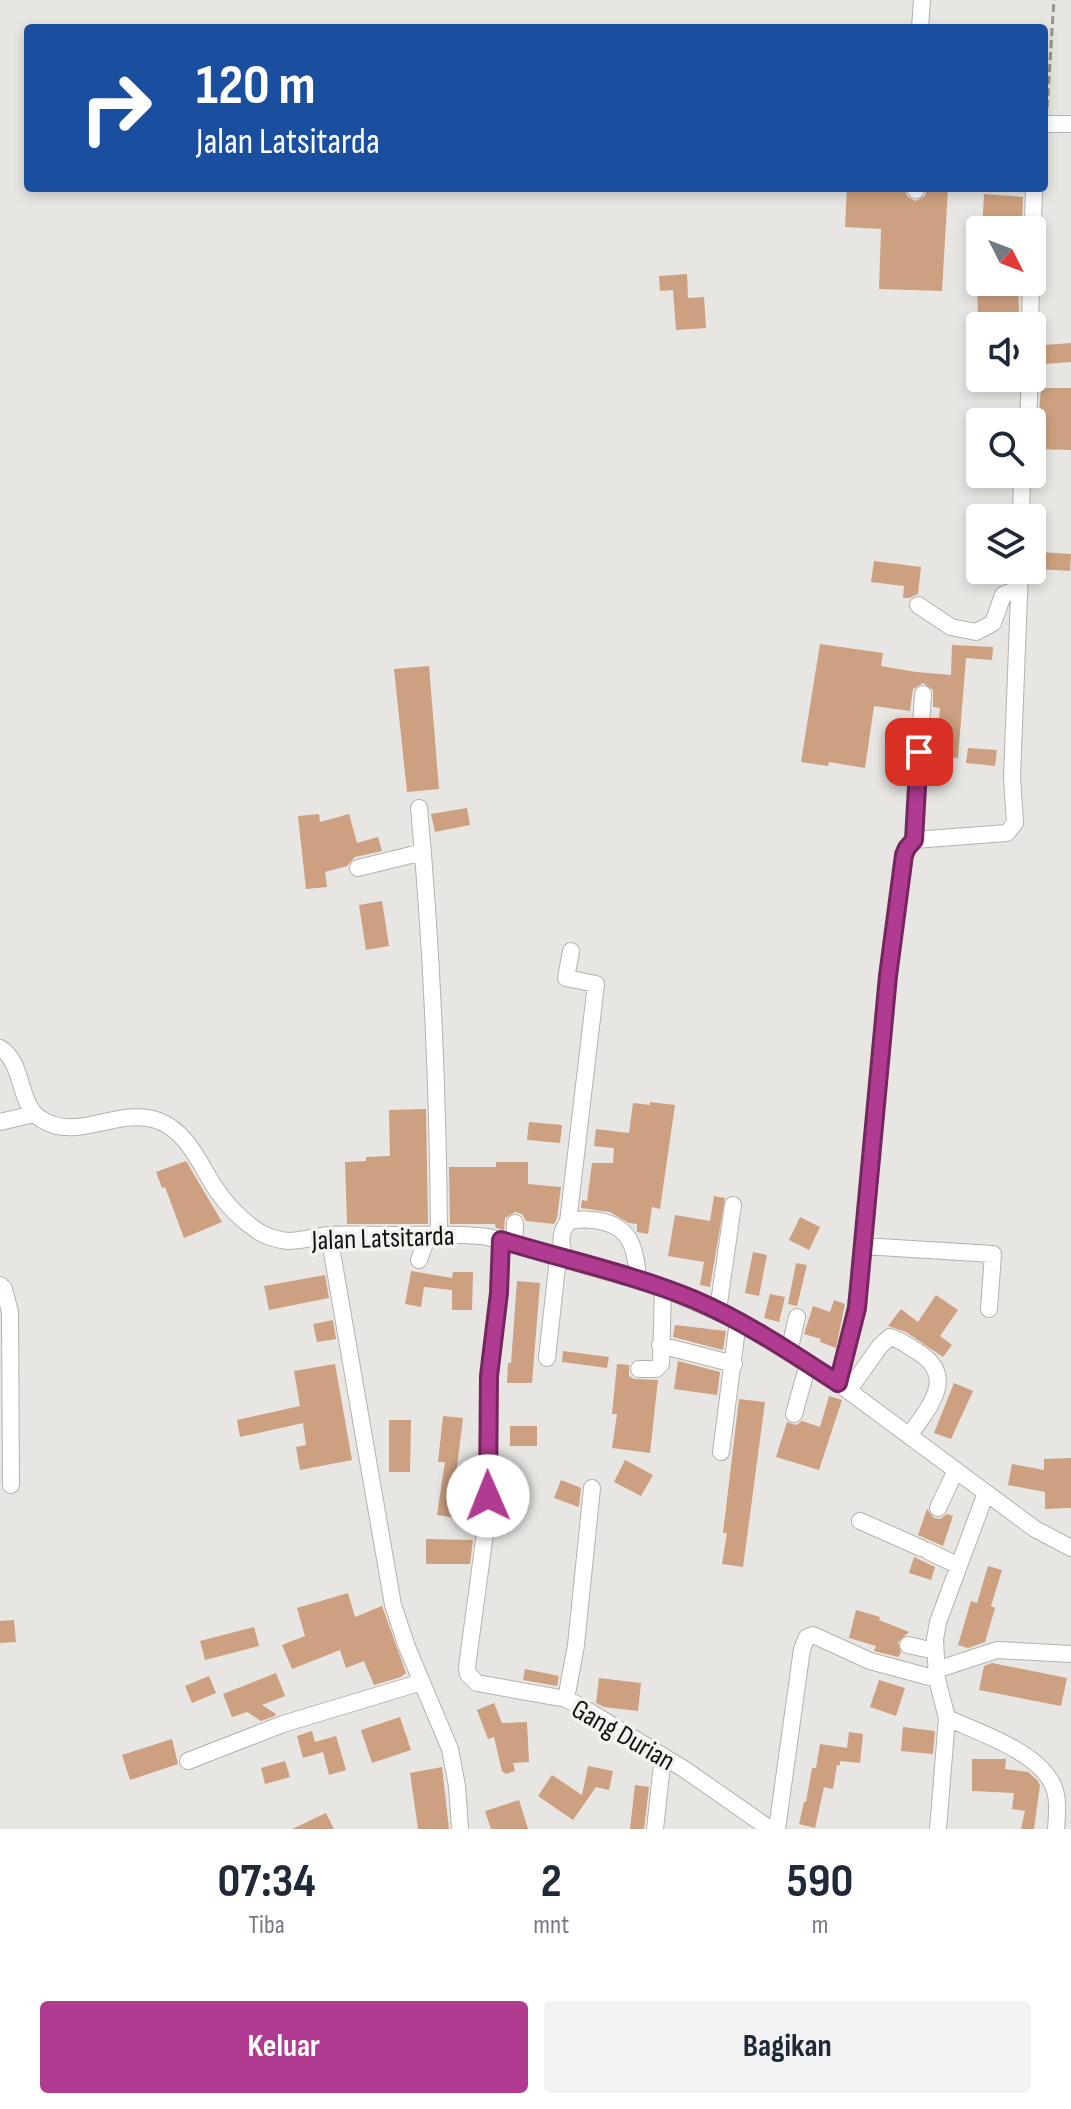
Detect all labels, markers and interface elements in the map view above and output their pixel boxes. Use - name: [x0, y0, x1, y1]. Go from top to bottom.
- text: 120 m: [196, 53, 316, 120]
- icon: right: [64, 56, 168, 160]
- text: Jalan Latsitarda: [196, 121, 380, 164]
- north arrow: [966, 216, 1046, 296]
- map controls: [966, 216, 1046, 584]
- button: sound: [966, 312, 1046, 392]
- button: search: [966, 408, 1046, 488]
- button: layers: [966, 504, 1046, 584]
- pin: [885, 718, 953, 786]
- icon: arrive: [897, 730, 941, 774]
- street label: Jalan Latsitarda: [310, 1220, 455, 1258]
- position arrow: [446, 1454, 530, 1538]
- street label: Gang Durian: [566, 1693, 681, 1778]
- text: 07:34: [218, 1853, 316, 1910]
- text: 2: [541, 1853, 562, 1910]
- text: 590: [787, 1853, 853, 1910]
- text: Tiba: [249, 1910, 285, 1941]
- text: mnt: [533, 1910, 569, 1941]
- text: m: [812, 1910, 828, 1941]
- button: Keluar: [40, 2001, 528, 2093]
- button: Bagikan: [544, 2001, 1031, 2093]

